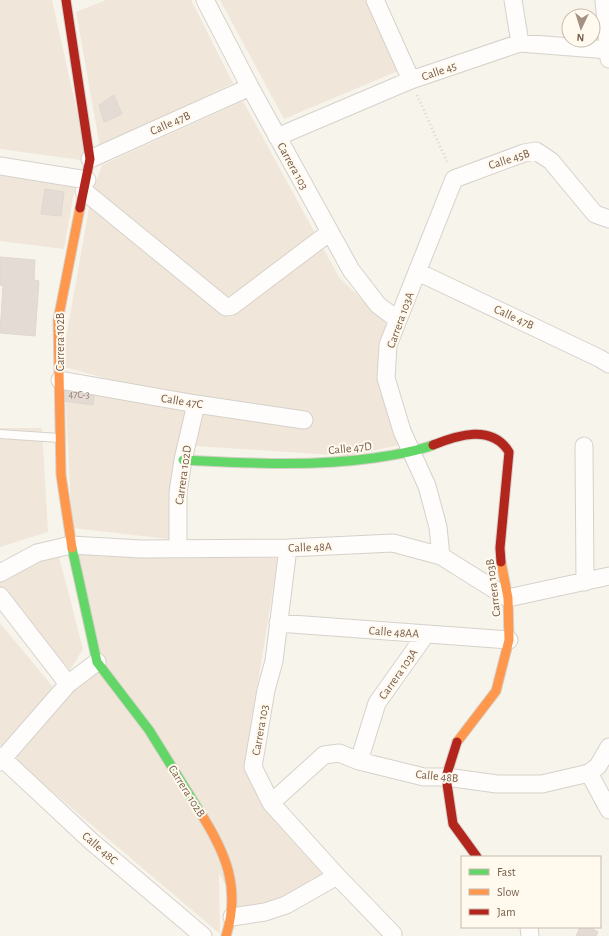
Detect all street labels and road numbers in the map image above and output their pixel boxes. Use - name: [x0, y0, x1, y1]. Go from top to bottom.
- street label: Calle 45: [420, 59, 458, 83]
- street label: Calle 47B: [148, 109, 192, 137]
- street label: Carrera 103: [275, 141, 311, 192]
- street label: Calle 45B: [487, 147, 531, 171]
- street label: Carrera 103A: [384, 290, 416, 350]
- street label: Calle 47B: [492, 303, 536, 331]
- street label: Carrera 102B: [54, 313, 66, 371]
- street label: Calle 47C: [160, 392, 204, 410]
- street label: Calle 47D: [328, 440, 373, 456]
- street label: Carrera 102D: [173, 444, 193, 505]
- street label: Calle 48A: [288, 540, 332, 554]
- street label: Carrera 103B: [484, 558, 502, 618]
- street label: Calle 48AA: [368, 624, 420, 640]
- street label: Carrera 103A: [376, 647, 420, 701]
- street label: Carrera 103: [250, 703, 270, 756]
- street label: Carrera 102B: [166, 763, 208, 819]
- street label: Calle 48B: [415, 768, 459, 784]
- street label: Calle 48C: [80, 829, 120, 867]

